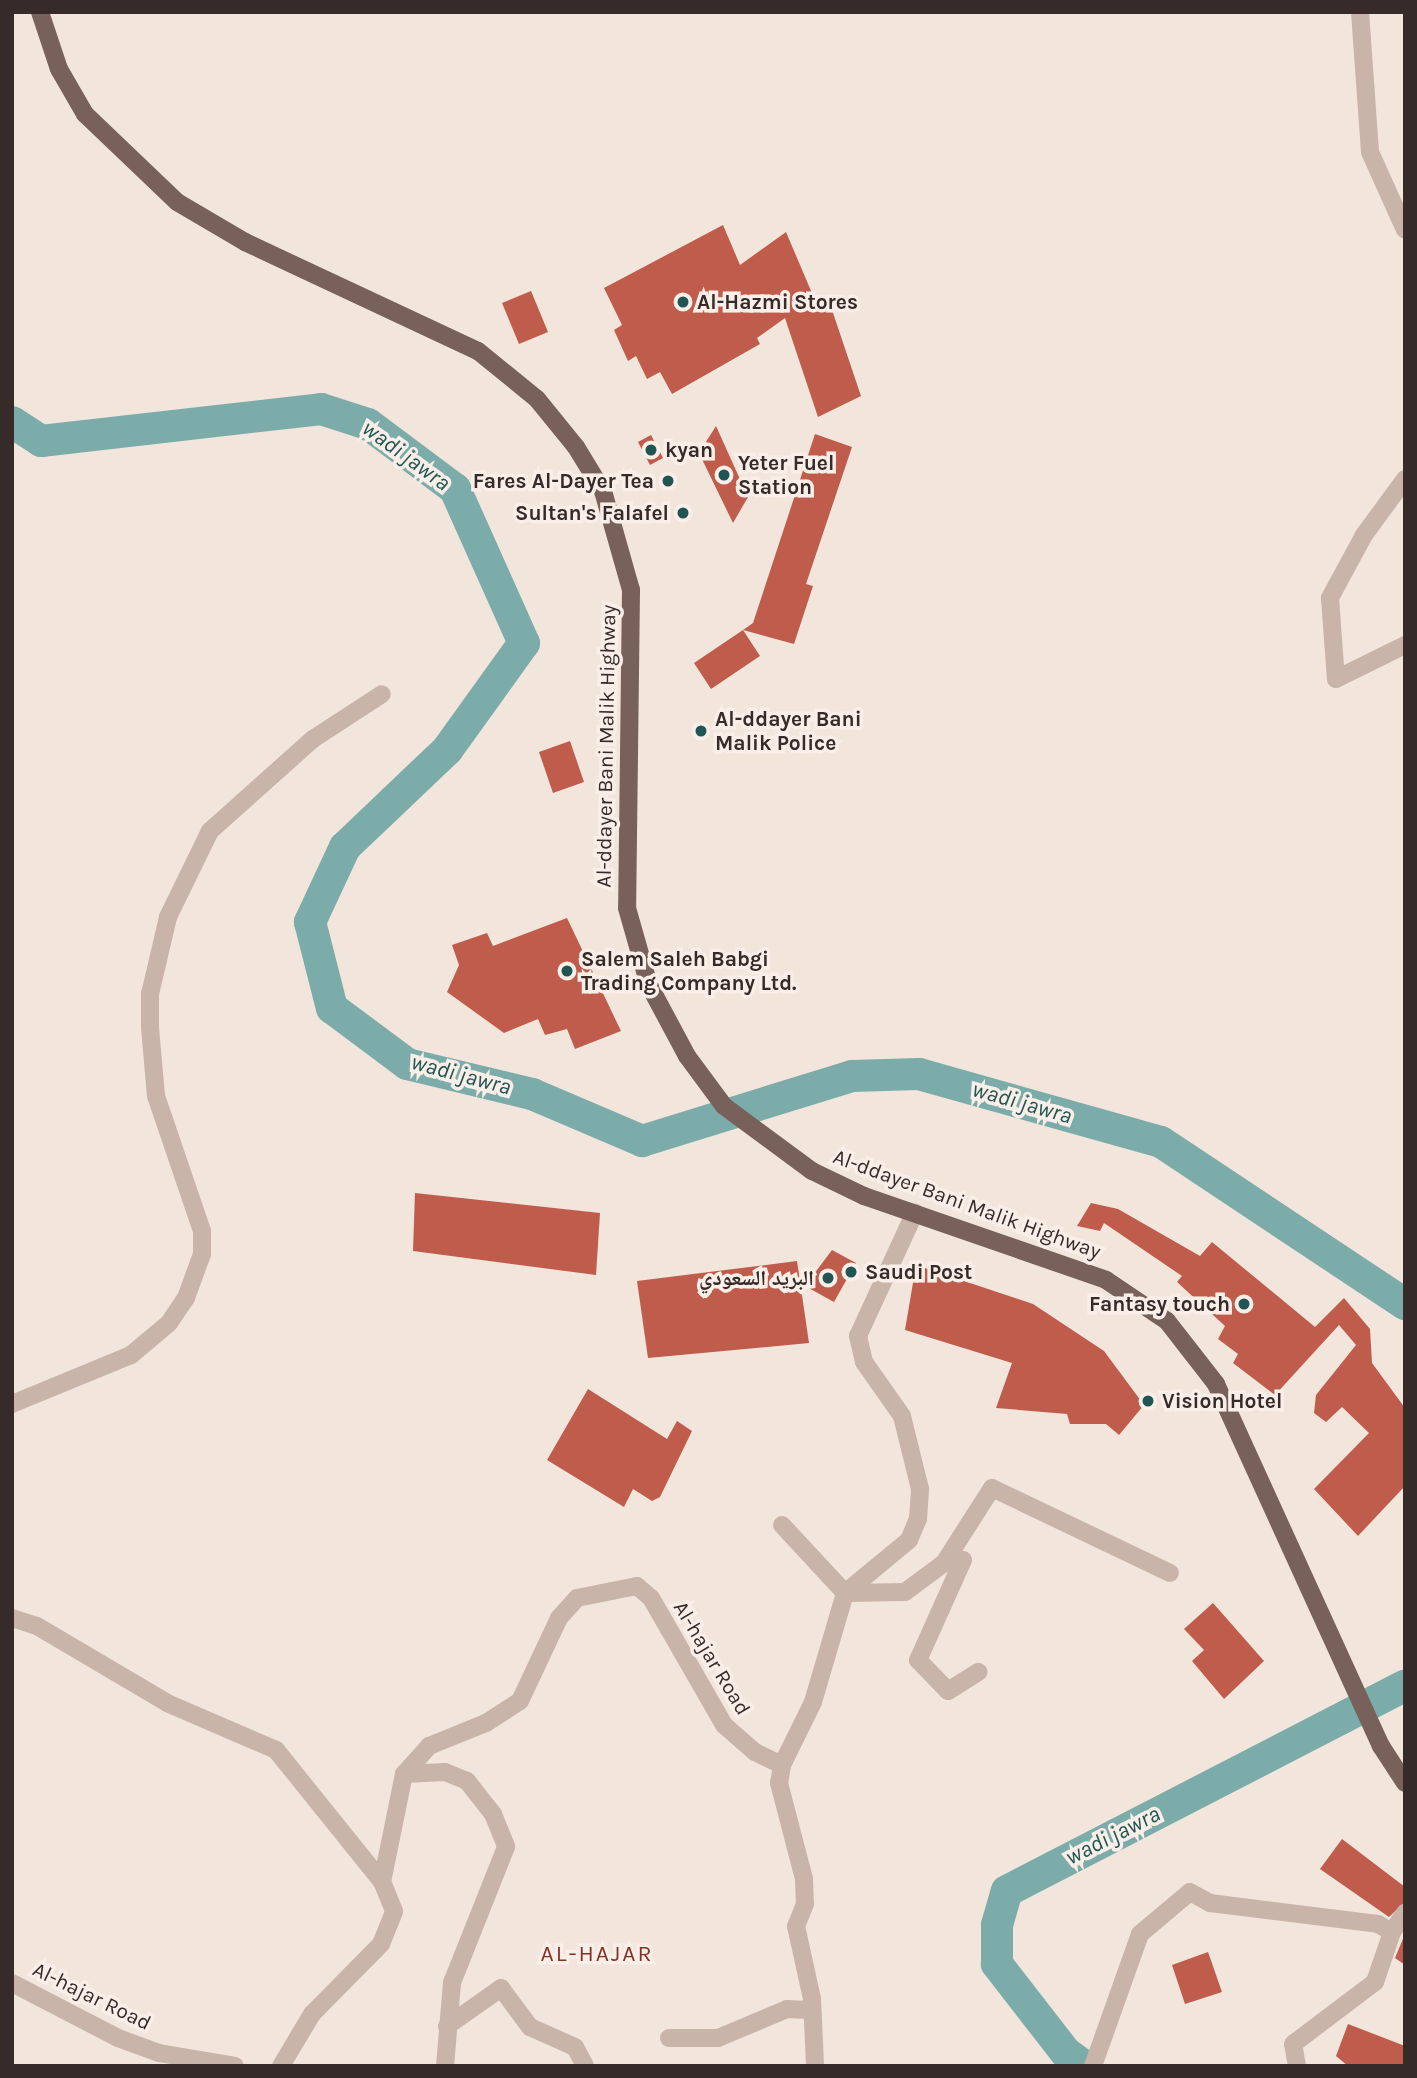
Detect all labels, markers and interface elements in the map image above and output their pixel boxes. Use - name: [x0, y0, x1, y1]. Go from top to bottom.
- place label: Al-Hazmi Stores: [697, 289, 858, 315]
- marker: Al-Hazmi Stores: [675, 294, 691, 310]
- water label: wadi jawra: [356, 415, 456, 497]
- place label: kyan: [665, 437, 713, 463]
- marker: kyan: [643, 442, 659, 458]
- place label: Yeter Fuel Station: [738, 450, 834, 500]
- marker: Yeter Fuel Station: [716, 467, 732, 483]
- place label: Fares Al-Dayer Tea: [473, 468, 654, 494]
- marker: Fares Al-Dayer Tea: [660, 473, 676, 489]
- place label: Sultan's Falafel: [515, 500, 669, 526]
- marker: Sultan's Falafel: [675, 505, 691, 521]
- street label: Al-ddayer Bani Malik Highway: [591, 604, 621, 888]
- place label: Al-ddayer Bani Malik Police: [715, 706, 862, 756]
- marker: Al-ddayer Bani Malik Police: [693, 723, 709, 739]
- place label: Salem Saleh Babgi Trading Company Ltd.: [581, 946, 797, 996]
- marker: Salem Saleh Babgi Trading Company Ltd.: [559, 963, 575, 979]
- water label: wadi jawra: [408, 1048, 514, 1102]
- water label: wadi jawra: [969, 1076, 1075, 1130]
- street label: Al-ddayer Bani Malik Highway: [830, 1144, 1104, 1264]
- place label: Saudi Post: [865, 1259, 972, 1285]
- marker: Saudi Post: [843, 1264, 859, 1280]
- place label: البريد السعودي: [699, 1265, 814, 1291]
- marker: البريد السعودي: [820, 1270, 836, 1286]
- place label: Fantasy touch: [1089, 1291, 1230, 1317]
- marker: Fantasy touch: [1236, 1296, 1252, 1312]
- place label: Vision Hotel: [1162, 1388, 1282, 1414]
- marker: Vision Hotel: [1140, 1393, 1156, 1409]
- street label: Al-hajar Road: [668, 1596, 756, 1720]
- water label: wadi jawra: [1061, 1800, 1165, 1872]
- district label: AL-HAJAR: [541, 1940, 653, 1968]
- street label: Al-hajar Road: [29, 1956, 155, 2036]

